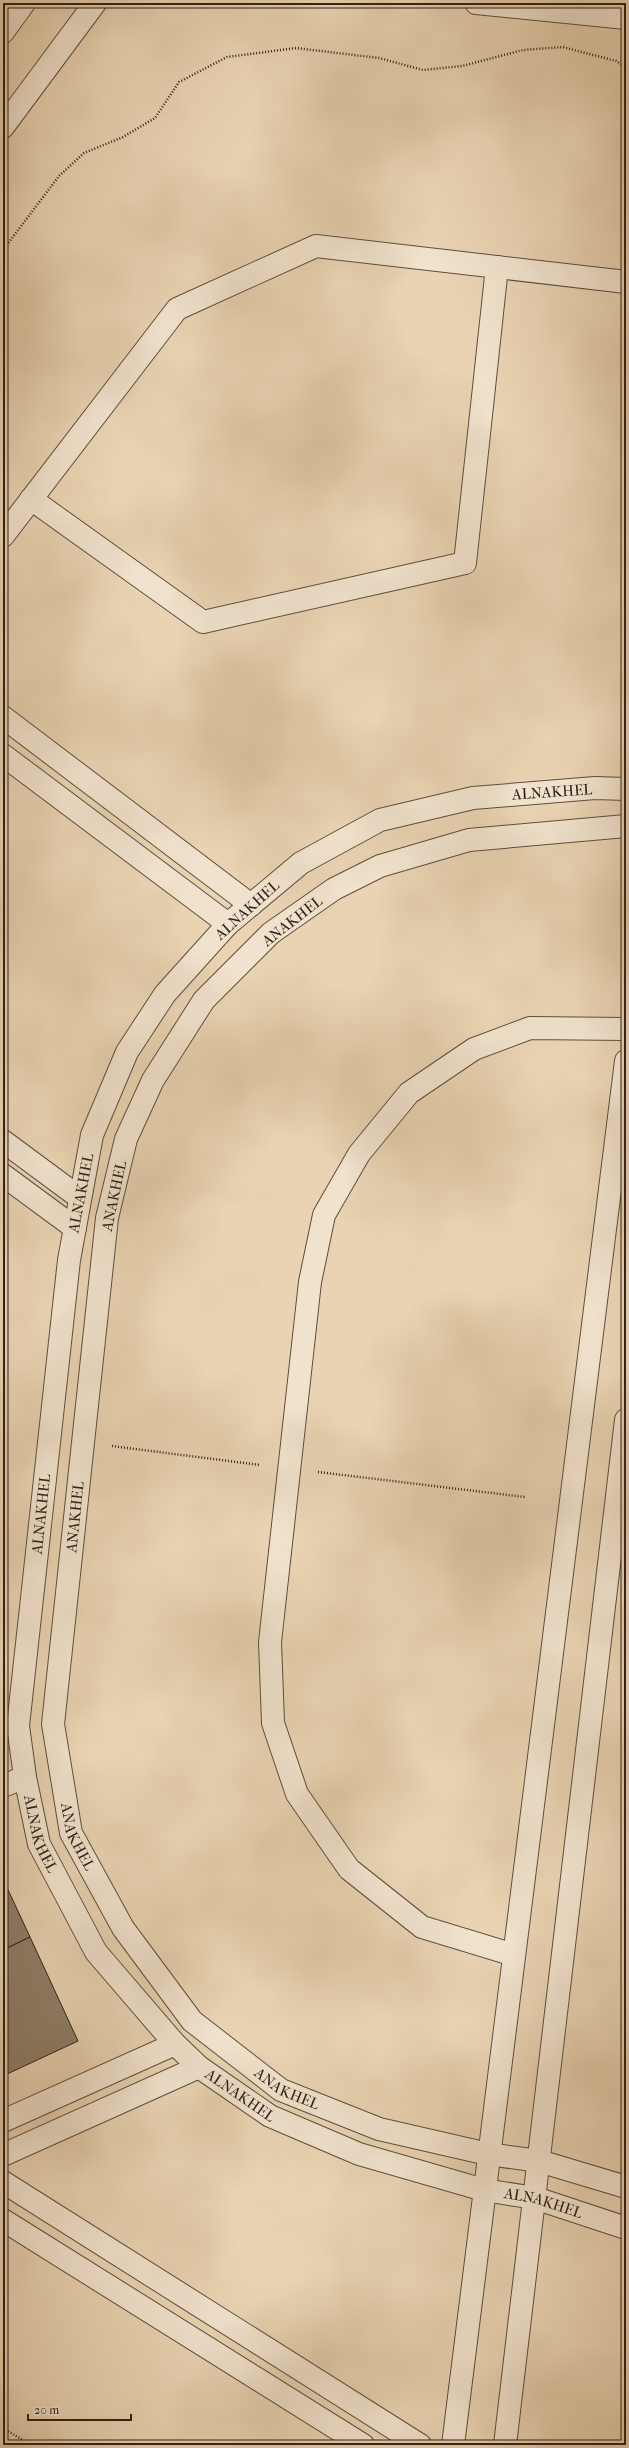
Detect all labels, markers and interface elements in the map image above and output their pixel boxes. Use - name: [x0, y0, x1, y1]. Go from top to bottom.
- street label: ALNAKHEL: [510, 780, 593, 804]
- street label: ALNAKHEL: [210, 876, 283, 944]
- street label: ANAKHEL: [257, 892, 326, 951]
- street label: ALNAKHEL: [64, 1152, 98, 1235]
- street label: ANAKHEL: [98, 1159, 130, 1234]
- street label: ALNAKHEL: [28, 1473, 54, 1556]
- street label: ANAKHEL: [62, 1480, 88, 1554]
- street label: ALNAKHEL: [20, 1792, 61, 1875]
- street label: ANAKHEL: [57, 1800, 99, 1873]
- street label: ANAKHEL: [250, 2063, 322, 2113]
- street label: ALNAKHEL: [201, 2064, 278, 2126]
- street label: ALNAKHEL: [502, 2184, 585, 2222]
- scale bar: [28, 2396, 131, 2422]
- text: 20 m: [34, 2403, 59, 2417]

